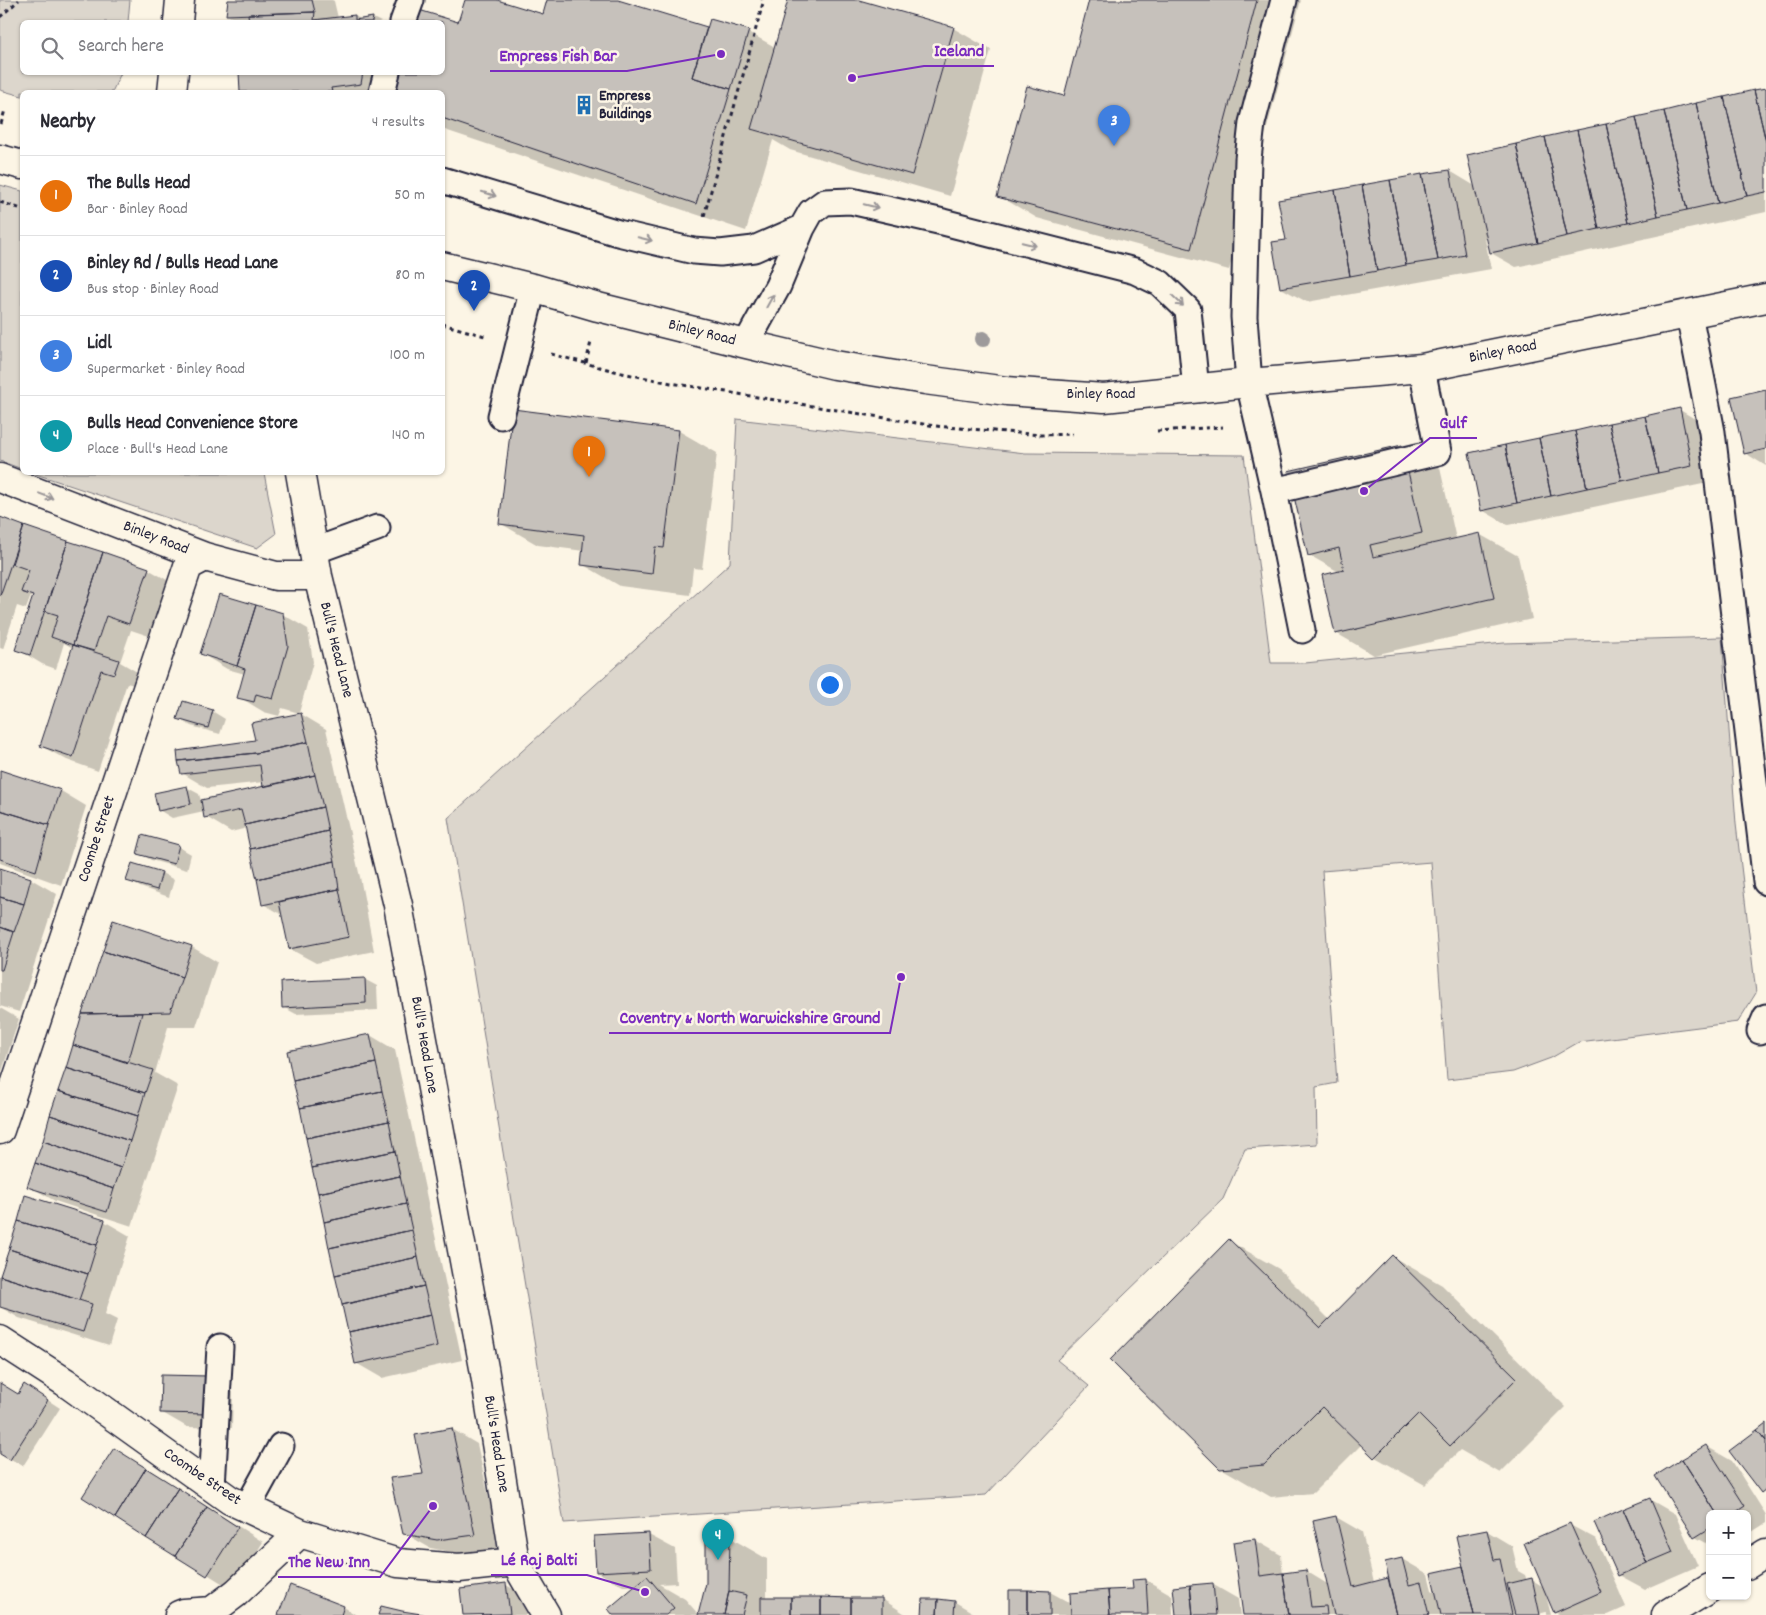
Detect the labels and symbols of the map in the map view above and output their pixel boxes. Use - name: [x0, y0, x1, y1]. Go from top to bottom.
- callout: Iceland: [924, 33, 994, 66]
- callout: Empress Fish Bar: [490, 38, 627, 71]
- text: Iceland: [934, 40, 984, 65]
- text: Empress Fish Bar: [499, 45, 617, 70]
- place label: Empress Buildings: [599, 85, 652, 126]
- building icon: Empress Buildings: [573, 94, 595, 116]
- pin: 3: [1098, 105, 1130, 146]
- one-way arrow: [481, 190, 496, 199]
- one-way arrow: [863, 202, 879, 211]
- one-way arrow: [637, 235, 653, 244]
- one-way arrow: [1021, 240, 1037, 250]
- pin: 2: [458, 270, 490, 311]
- one-way arrow: [765, 295, 775, 309]
- one-way arrow: [1172, 295, 1185, 307]
- street label: Binley Road: [666, 314, 738, 352]
- street label: Binley Road: [1467, 334, 1539, 370]
- street label: Binley Road: [1067, 383, 1135, 406]
- callout: Gulf: [1430, 405, 1477, 438]
- text: Gulf: [1439, 412, 1468, 437]
- pin: 1: [573, 436, 605, 477]
- one-way arrow: [37, 492, 53, 501]
- street label: Binley Road: [120, 515, 192, 561]
- street label: Bull's Head Lane: [313, 600, 359, 700]
- your location: [817, 672, 843, 698]
- street label: Coombe Street: [72, 793, 122, 885]
- street label: Bull's Head Lane: [404, 995, 444, 1095]
- callout: Coventry & North Warwickshire Ground: [609, 1000, 890, 1033]
- text: Coventry & North Warwickshire Ground: [619, 1007, 881, 1032]
- street label: Bull's Head Lane: [477, 1394, 515, 1494]
- street label: Coombe Street: [158, 1442, 246, 1512]
- pin: 4: [702, 1519, 734, 1560]
- callout: Lé Raj Balti: [491, 1542, 587, 1575]
- callout: The New Inn: [278, 1544, 380, 1577]
- text: Lé Raj Balti: [501, 1549, 578, 1574]
- text: The New Inn: [288, 1551, 370, 1576]

